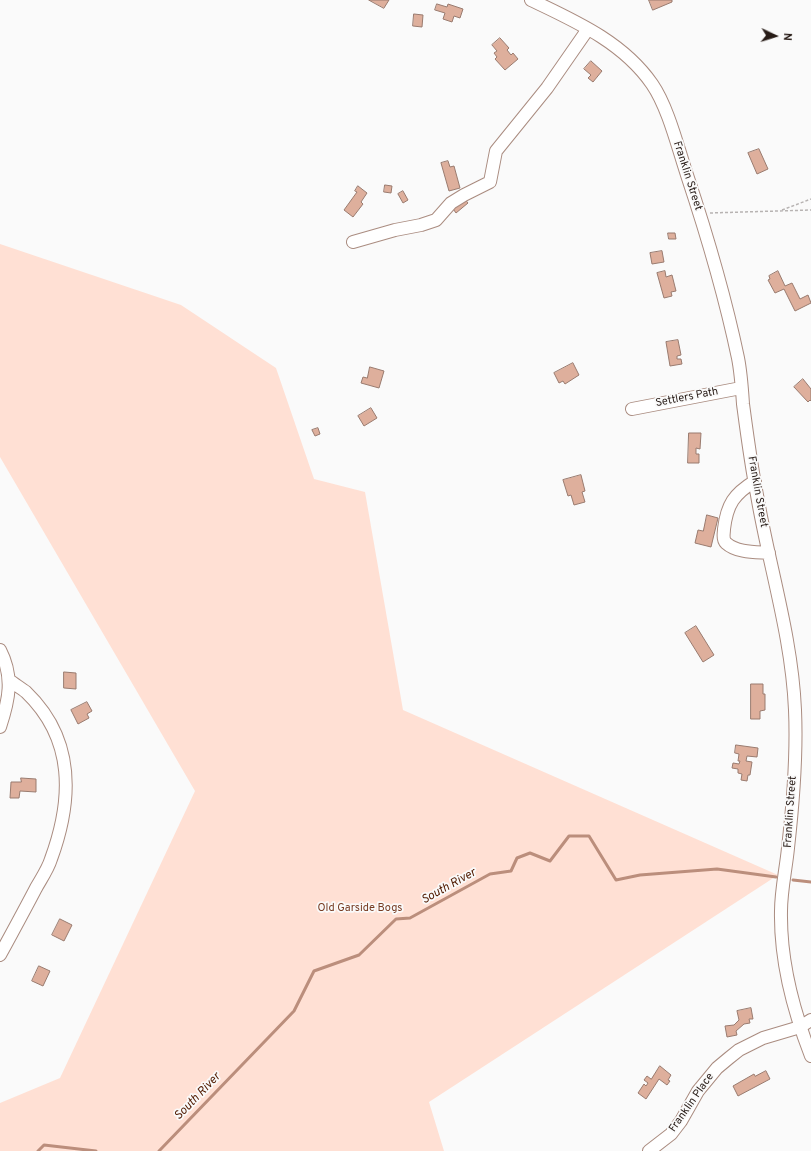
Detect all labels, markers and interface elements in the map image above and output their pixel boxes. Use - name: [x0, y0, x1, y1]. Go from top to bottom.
- north arrow: [755, 16, 795, 56]
- text: N: [780, 32, 794, 41]
- street label: Franklin Street: [670, 140, 704, 212]
- street label: Settlers Path: [655, 385, 719, 411]
- street label: Franklin Street: [744, 455, 770, 529]
- street label: Franklin Street: [782, 776, 800, 848]
- water label: South River: [419, 866, 479, 908]
- park label: Old Garside Bogs: [318, 902, 402, 916]
- water label: South River: [172, 1070, 224, 1124]
- street label: Franklin Place: [667, 1071, 717, 1135]

